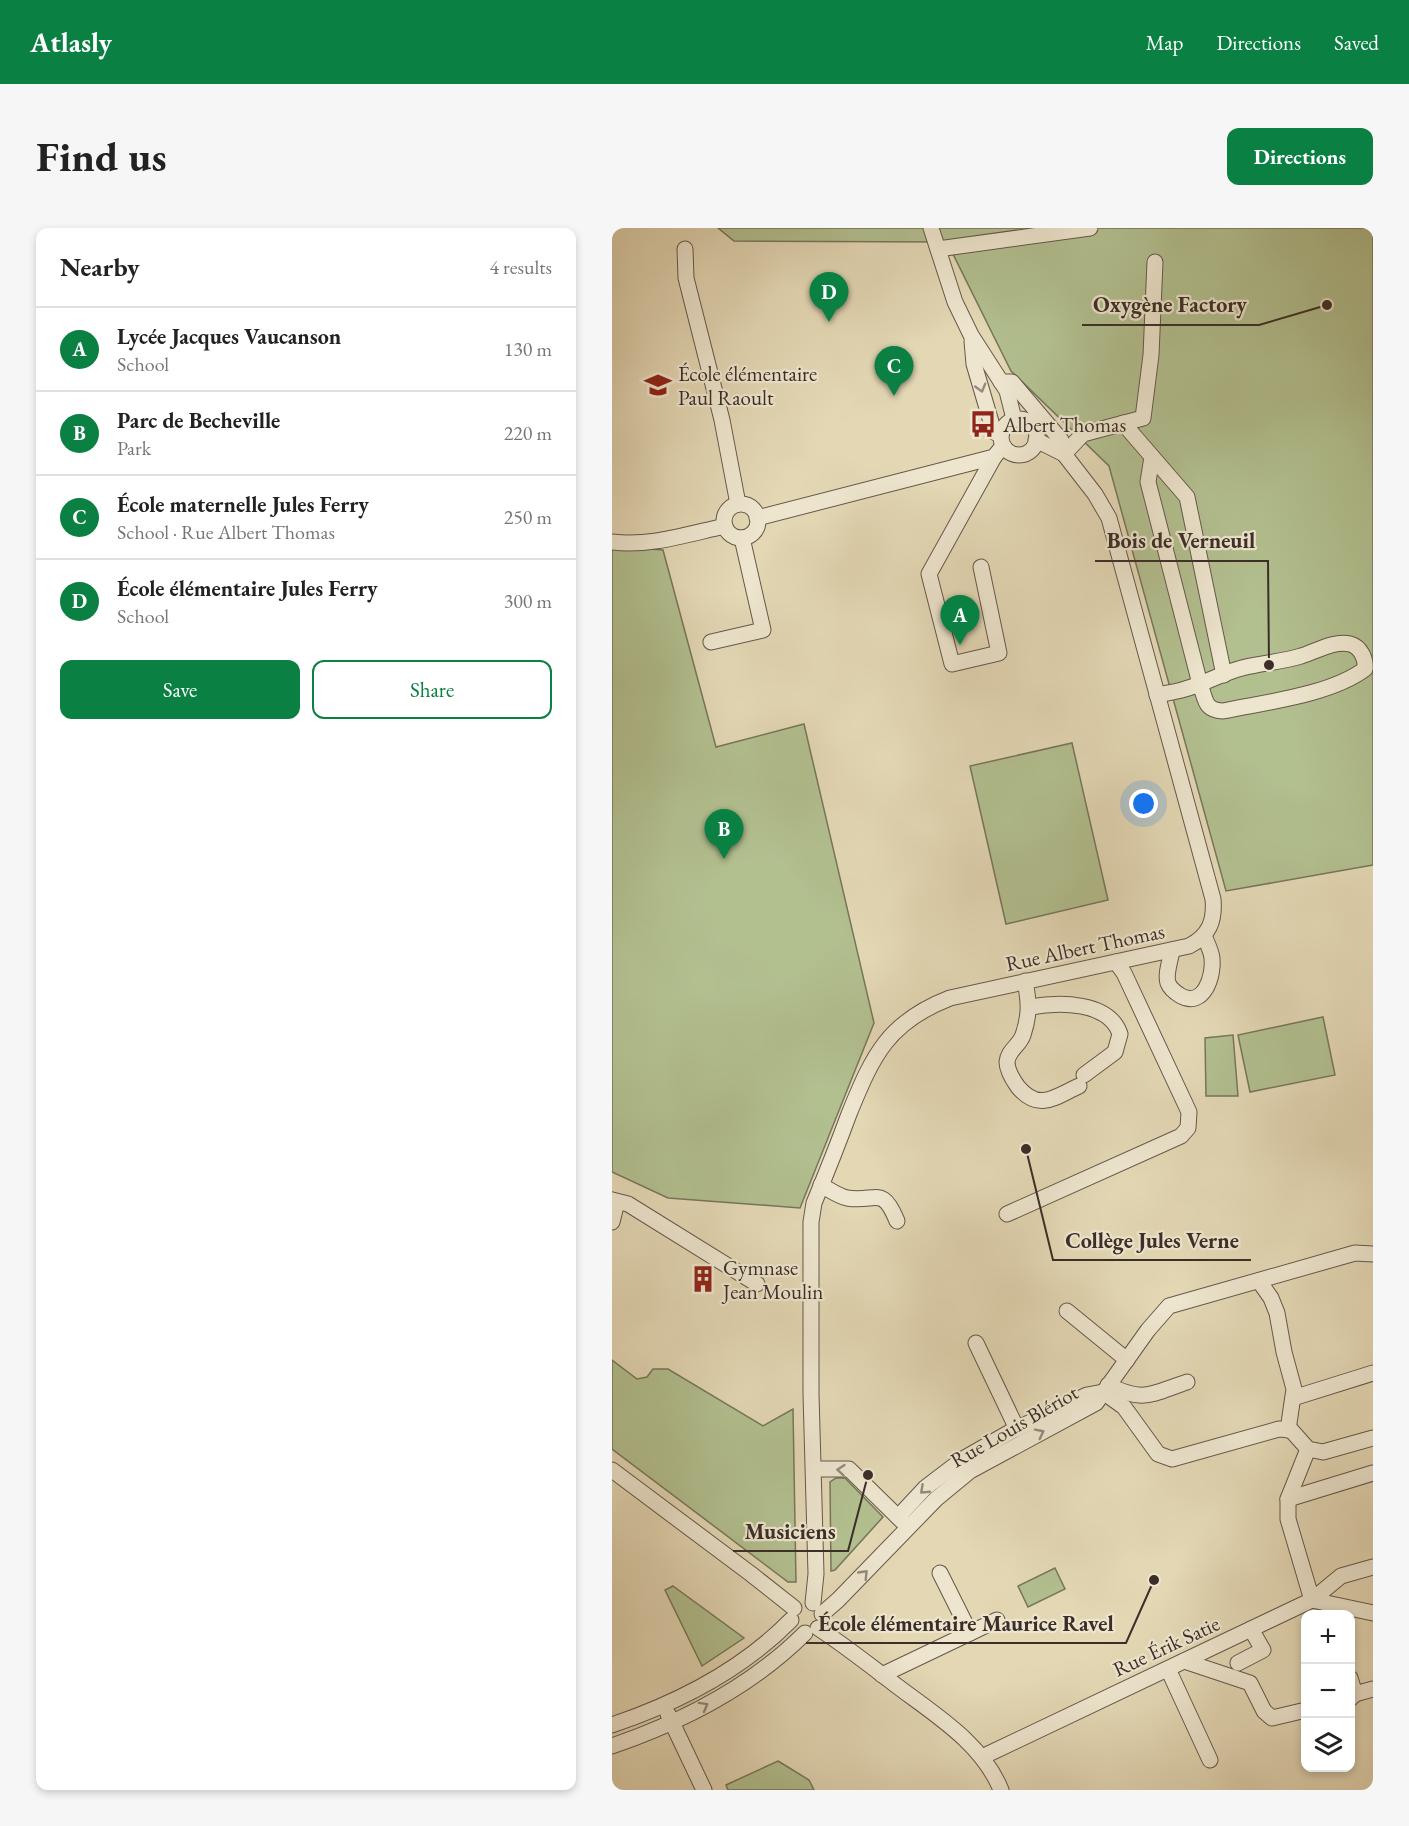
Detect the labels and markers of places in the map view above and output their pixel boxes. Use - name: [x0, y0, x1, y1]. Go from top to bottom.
- pin: D: [810, 272, 848, 322]
- callout: Oxygène Factory: [1082, 285, 1259, 325]
- pin: C: [874, 346, 914, 396]
- place label: École élémentaire Paul Raoult: [678, 360, 817, 411]
- school or university icon: École élémentaire Paul Raoult: [643, 370, 673, 400]
- bus stop icon: Albert Thomas: [968, 409, 998, 439]
- place label: Albert Thomas: [1002, 411, 1126, 438]
- callout: Bois de Verneuil: [1095, 521, 1268, 561]
- pin: A: [940, 596, 980, 645]
- pin: B: [704, 810, 744, 859]
- callout: Collège Jules Verne: [1053, 1220, 1251, 1260]
- place label: Gymnase Jean Moulin: [721, 1254, 823, 1305]
- building icon: Gymnase Jean Moulin: [688, 1264, 718, 1294]
- callout: Musiciens: [733, 1511, 848, 1551]
- callout: École élémentaire Maurice Ravel: [806, 1603, 1126, 1643]

